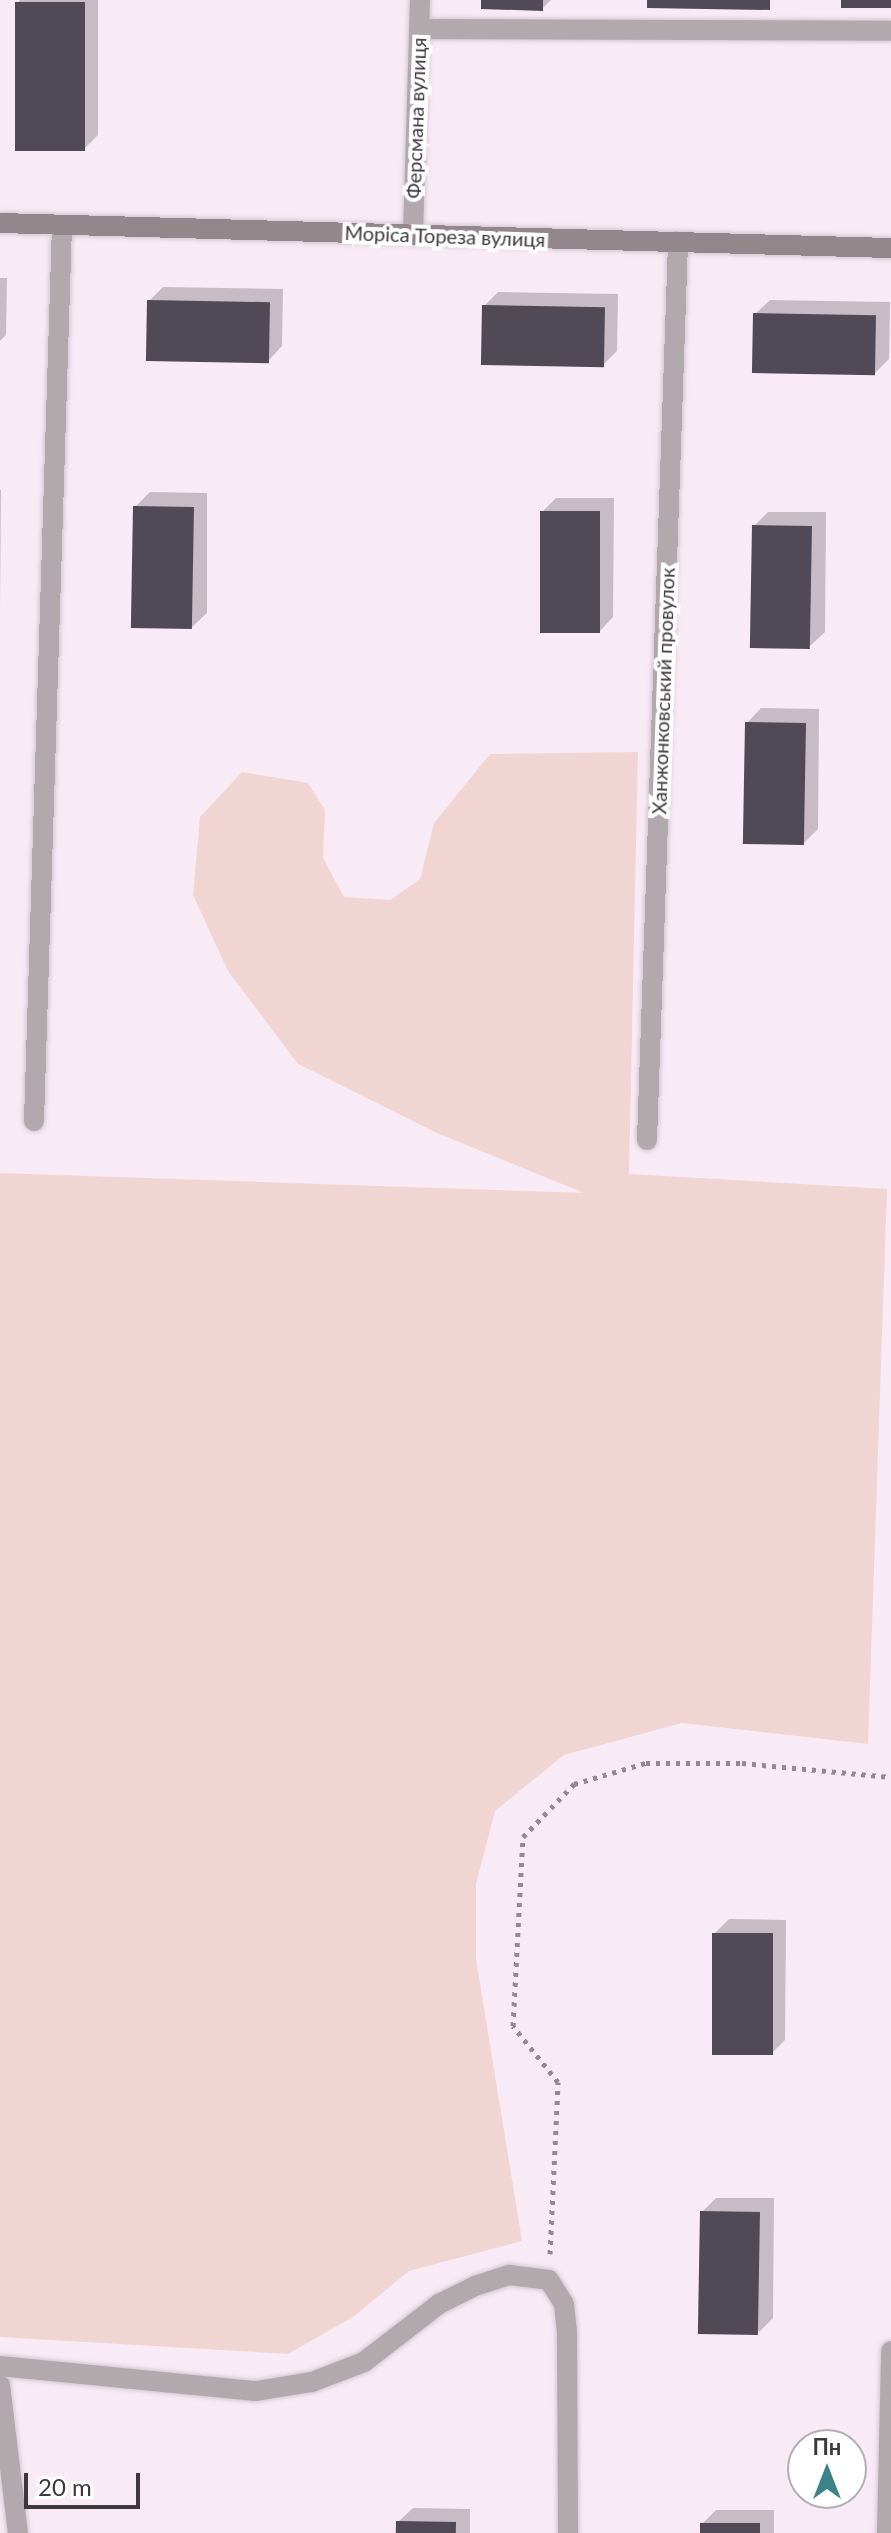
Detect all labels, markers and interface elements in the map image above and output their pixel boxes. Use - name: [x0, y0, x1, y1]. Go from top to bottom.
- street label: Ферсмана вулиця: [401, 37, 431, 199]
- street label: Моріса Тореза вулиця: [344, 221, 546, 251]
- street label: Ханжонковський провулок: [647, 567, 679, 815]
- north arrow: [787, 2429, 867, 2509]
- text: Пн: [813, 2433, 841, 2460]
- scale bar: [28, 2457, 144, 2507]
- text: 20 m: [38, 2472, 92, 2501]

